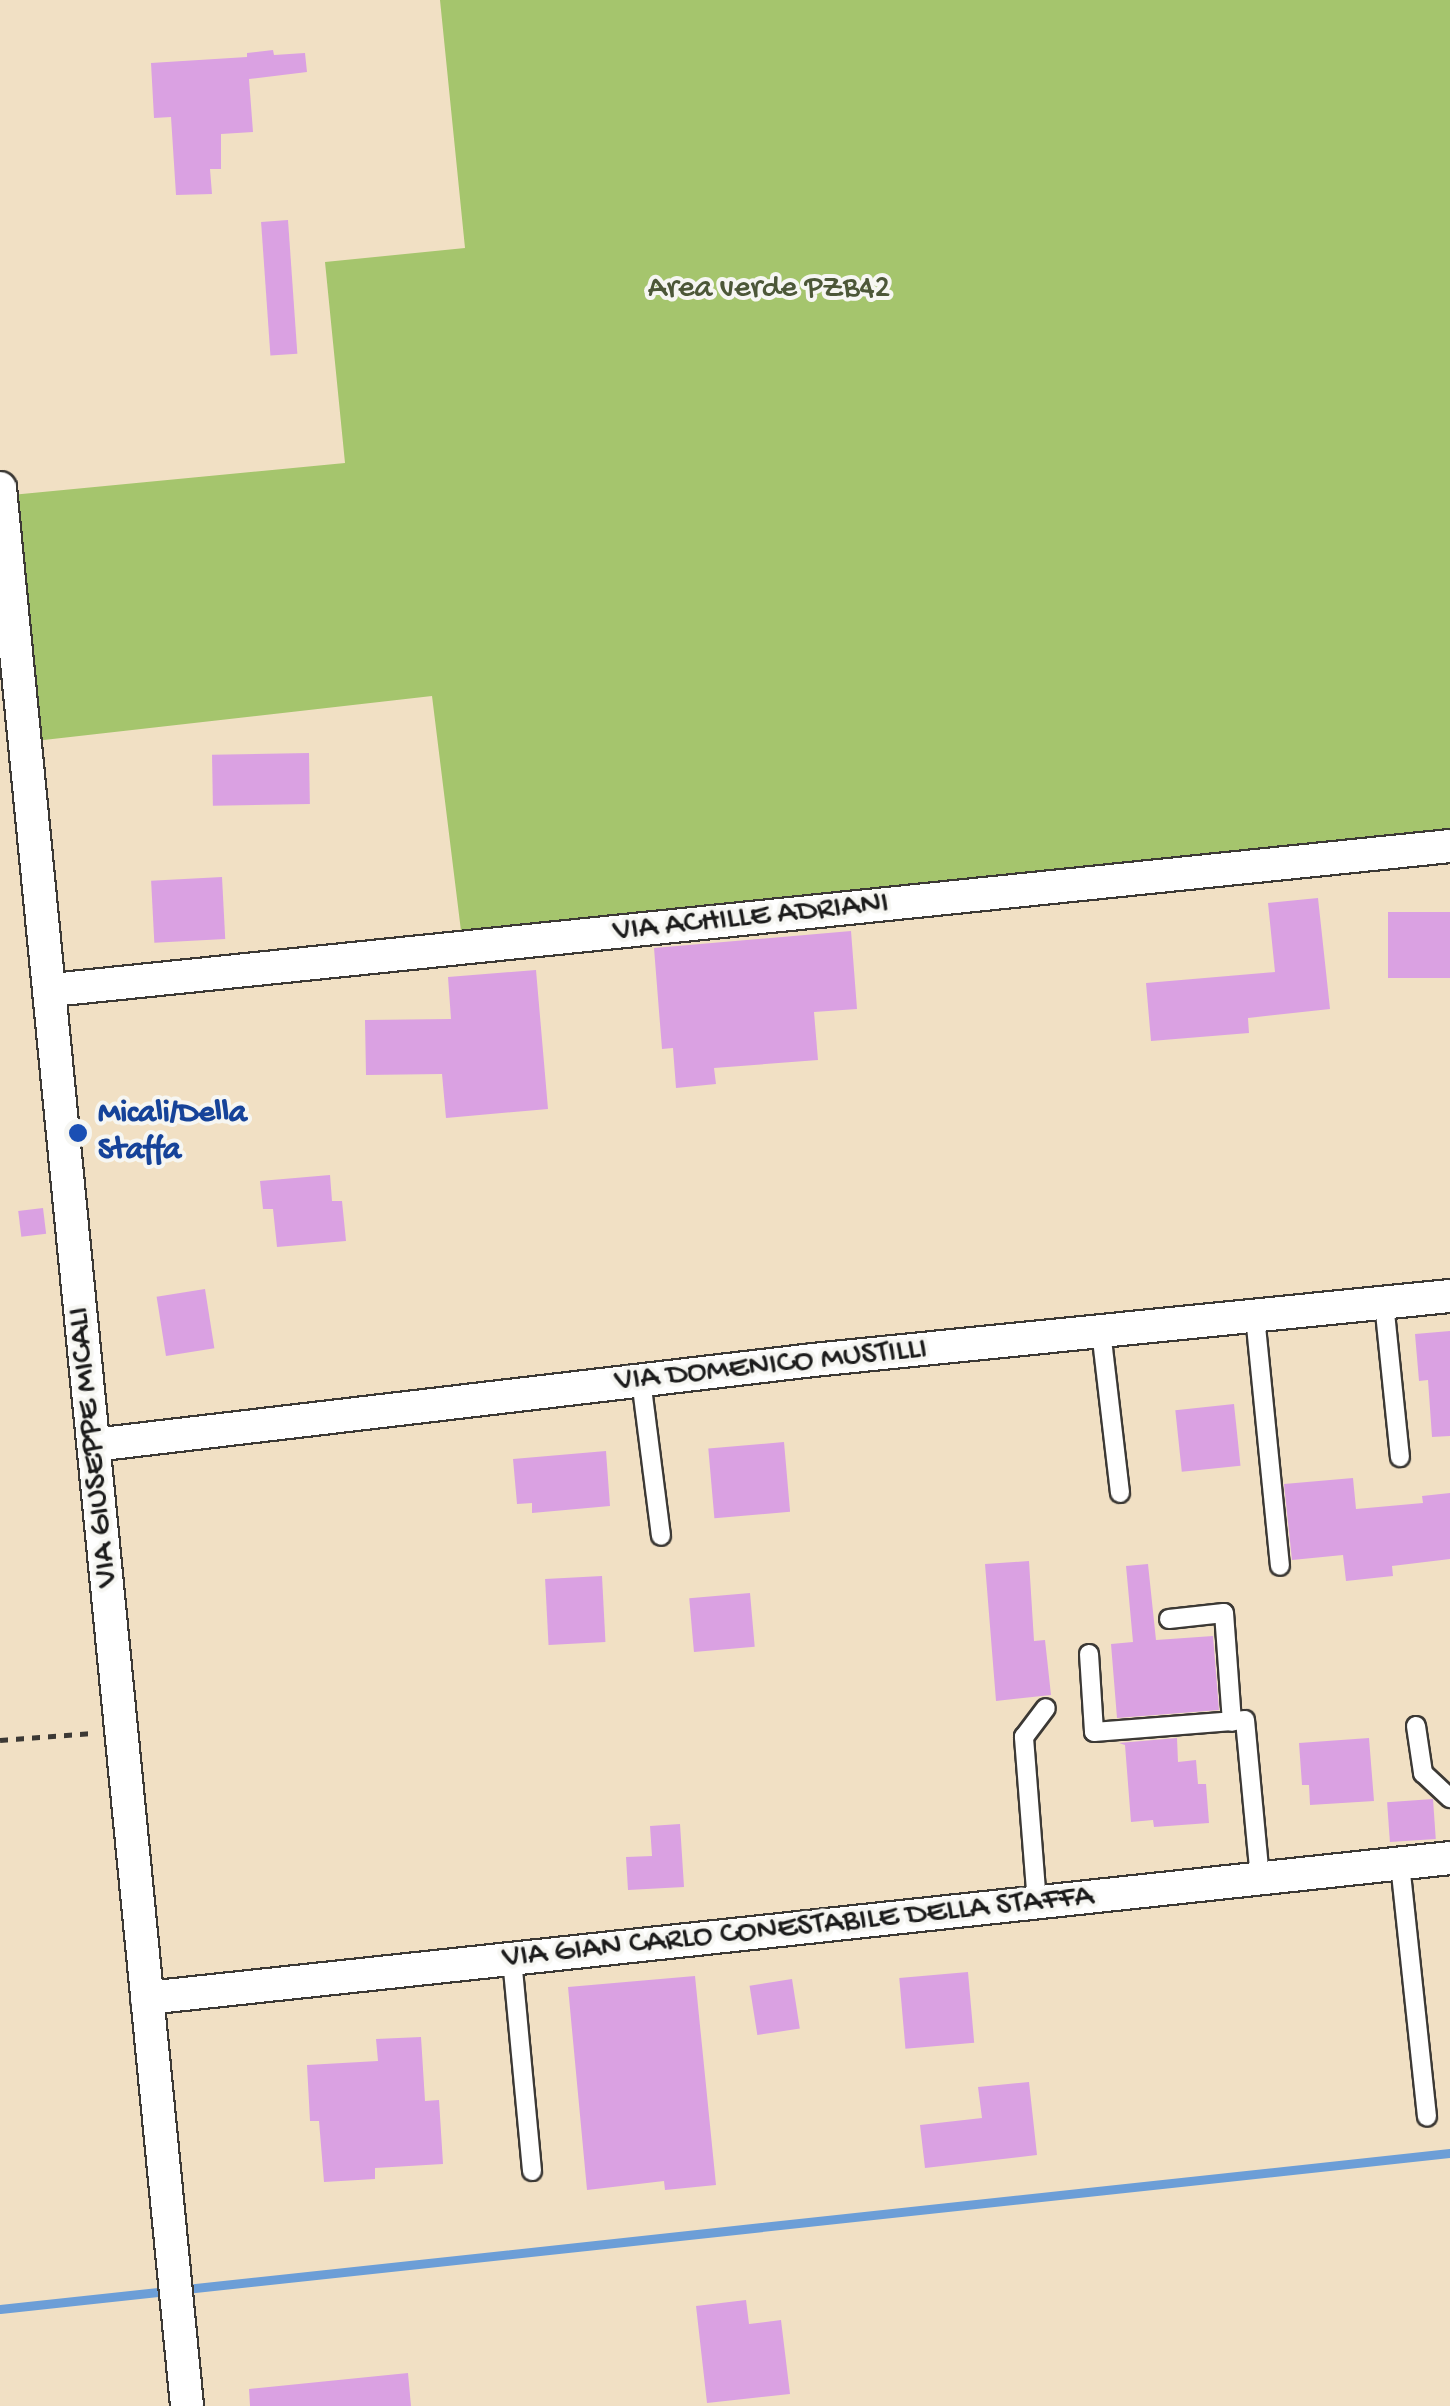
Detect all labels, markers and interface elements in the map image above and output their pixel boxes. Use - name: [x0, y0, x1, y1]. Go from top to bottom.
- park label: Area verde PZB42: [648, 270, 890, 308]
- street label: VIA ACHILLE ADRIANI: [611, 884, 891, 952]
- place label: Micali/Della Staffa: [98, 1096, 247, 1171]
- marker: Micali/Della Staffa: [67, 1122, 89, 1144]
- street label: VIA GIUSEPPE MICALI: [60, 1305, 128, 1589]
- street label: VIA DOMENICO MUSTILLI: [613, 1331, 929, 1401]
- street label: VIA GIAN CARLO CONESTABILE DELLA STAFFA: [501, 1878, 1095, 1978]

